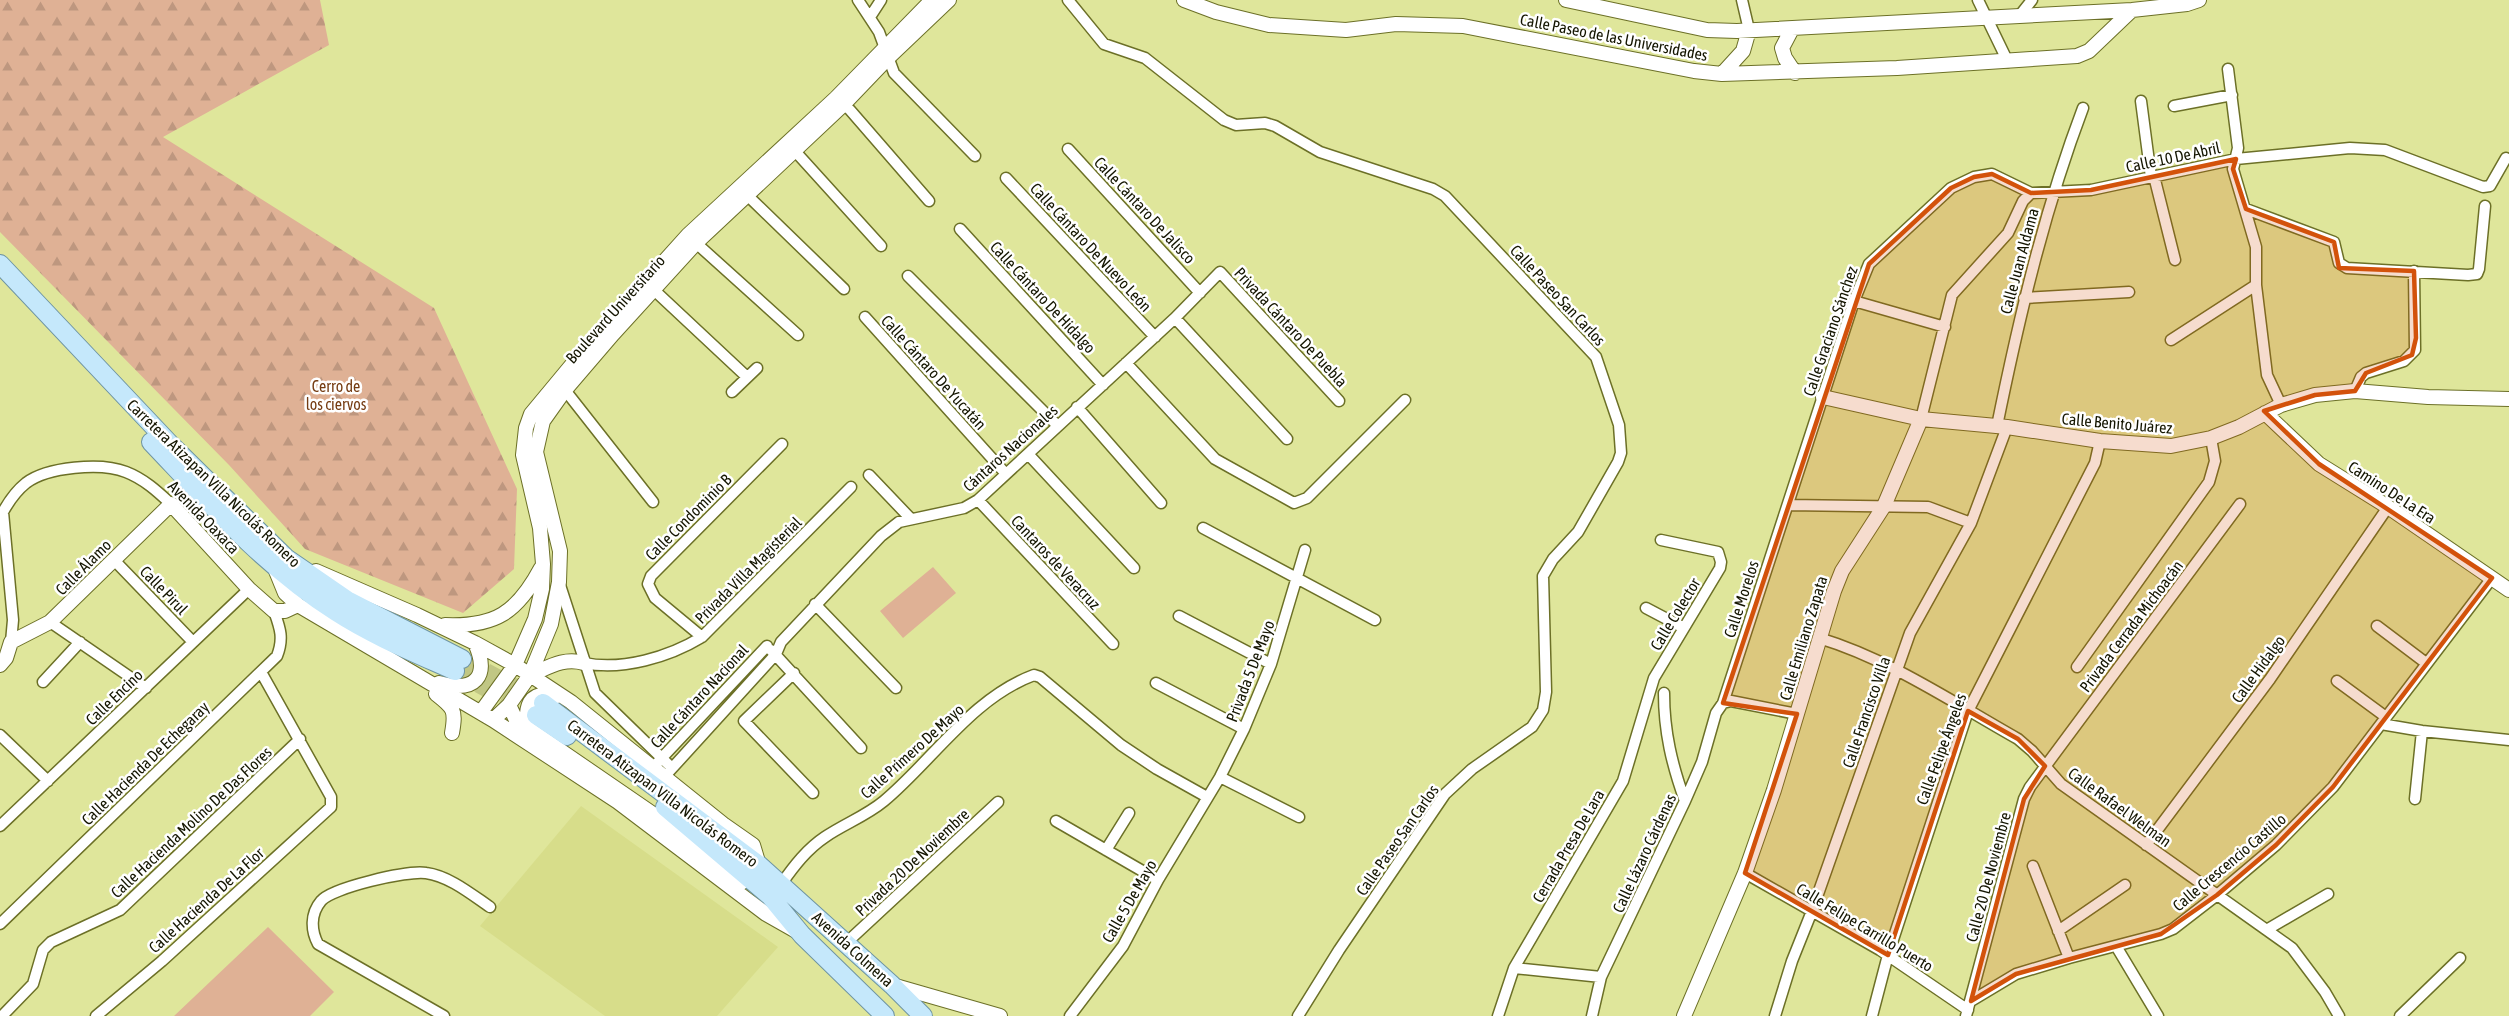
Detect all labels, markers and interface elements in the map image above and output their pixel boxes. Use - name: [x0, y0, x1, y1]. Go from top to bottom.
- street label: Calle Paseo de las Universidades: [1519, 10, 1710, 64]
- street label: Calle 10 De Abril: [2124, 138, 2223, 176]
- street label: Calle Cántaro De Jalisco: [1091, 153, 1199, 267]
- street label: Calle Cántaro De Nuevo León: [1027, 179, 1155, 315]
- street label: Calle Juan Aldama: [1996, 206, 2042, 316]
- street label: Calle Cántaro De Hidalgo: [986, 238, 1099, 357]
- street label: Calle Paseo San Carlos: [1507, 241, 1609, 349]
- street label: Boulevard Universitario: [562, 251, 668, 367]
- street label: Privada Cántaro De Puebla: [1231, 264, 1351, 390]
- street label: Calle Graciano Sánchez: [1799, 264, 1861, 398]
- street label: Calle Cántaro De Yucatán: [878, 311, 990, 433]
- park label: Cerro de los ciervos: [306, 377, 367, 413]
- street label: Carretera Atizapan Villa Nicolás Romero: [123, 395, 304, 571]
- street label: Cántaros Nacionales: [959, 401, 1061, 495]
- street label: Calle Benito Juárez: [2061, 409, 2173, 437]
- street label: Camino De La Era: [2345, 457, 2439, 527]
- street label: Calle Condominio B: [641, 470, 735, 564]
- street label: Avenida Oaxaca: [165, 477, 243, 557]
- street label: Cantaros de Veracruz: [1008, 511, 1104, 613]
- street label: Privada Villa Magisterial: [691, 512, 806, 628]
- street label: Calle Álamo: [52, 536, 114, 598]
- street label: Privada Cerrada Michoacán: [2076, 557, 2186, 695]
- street label: Calle Morelos: [1720, 558, 1762, 640]
- street label: Calle Pirul: [137, 562, 192, 618]
- street label: Calle Colector: [1646, 574, 1704, 653]
- street label: Calle Emiliano Zapata: [1776, 574, 1831, 703]
- street label: Privada 5 De Mayo: [1222, 618, 1279, 725]
- street label: Calle Hidalgo: [2228, 632, 2289, 707]
- street label: Calle Cántaro Nacional: [646, 640, 752, 751]
- street label: Calle Francisco Villa: [1839, 654, 1893, 770]
- street label: Calle Encino: [82, 666, 146, 728]
- street label: Calle Felipe Ángeles: [1913, 691, 1971, 807]
- street label: Calle Hacienda De Echegaray: [78, 697, 213, 829]
- street label: Calle Primero De Mayo: [857, 700, 968, 803]
- street label: Carretera Atizapan Villa Nicolás Romero: [564, 716, 762, 871]
- street label: Calle Hacienda Molino De Das Flores: [107, 743, 275, 901]
- street label: Calle Rafael Welman: [2065, 764, 2175, 850]
- street label: Calle Paseo San Carlos: [1352, 781, 1442, 899]
- street label: Cerrada Presa De Lara: [1528, 786, 1608, 906]
- street label: Calle Lázaro Cárdenas: [1609, 791, 1680, 915]
- street label: Privada 20 De Noviembre: [852, 805, 972, 919]
- street label: Calle Crescencio Castillo: [2169, 809, 2289, 915]
- street label: Calle 20 De Noviembre: [1962, 810, 2014, 944]
- street label: Calle Hacienda De La Flor: [145, 844, 267, 956]
- street label: Calle 5 De Mayo: [1098, 856, 1161, 946]
- street label: Calle Felipe Carrillo Puerto: [1793, 879, 1936, 976]
- street label: Avenida Colmena: [809, 908, 897, 990]

